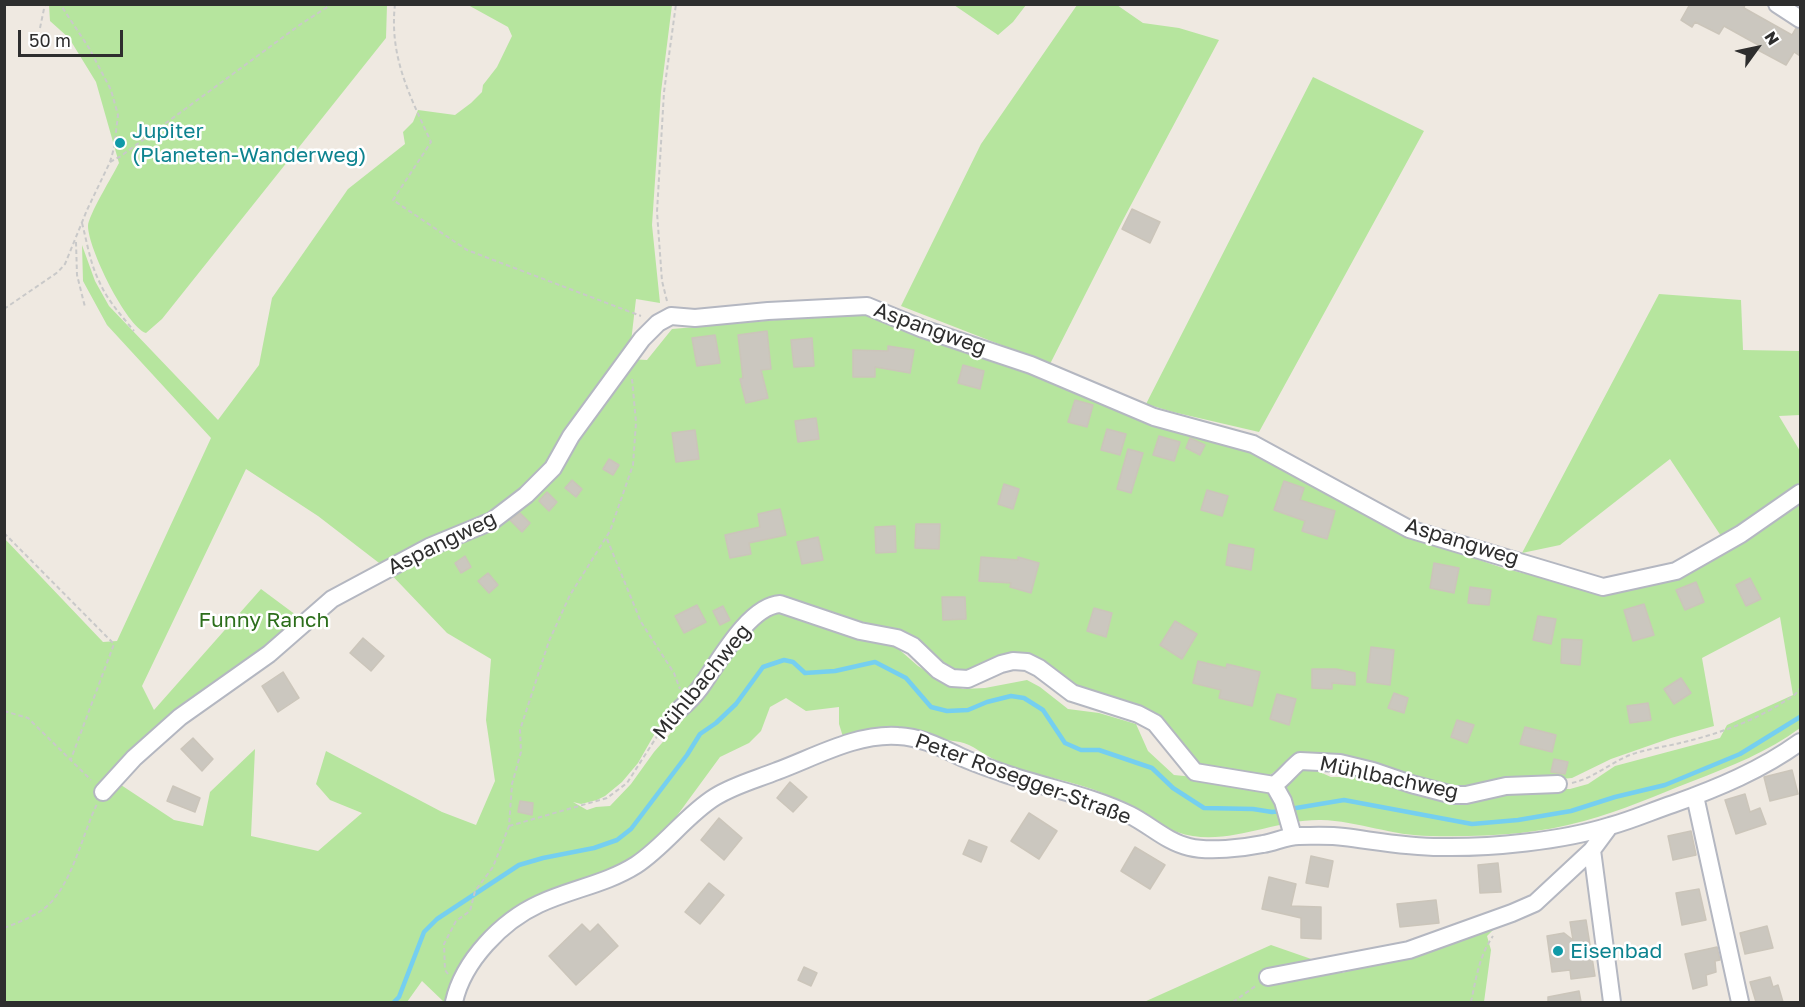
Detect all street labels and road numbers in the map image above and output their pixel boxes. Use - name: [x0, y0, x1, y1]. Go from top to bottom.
- street label: Aspangweg: [870, 297, 990, 361]
- street label: Aspangweg: [384, 506, 500, 580]
- street label: Aspangweg: [1402, 513, 1522, 571]
- street label: Mühlbachweg: [648, 619, 756, 745]
- street label: Peter Rosegger-Straße: [911, 728, 1135, 830]
- street label: Mühlbachweg: [1317, 751, 1461, 805]

